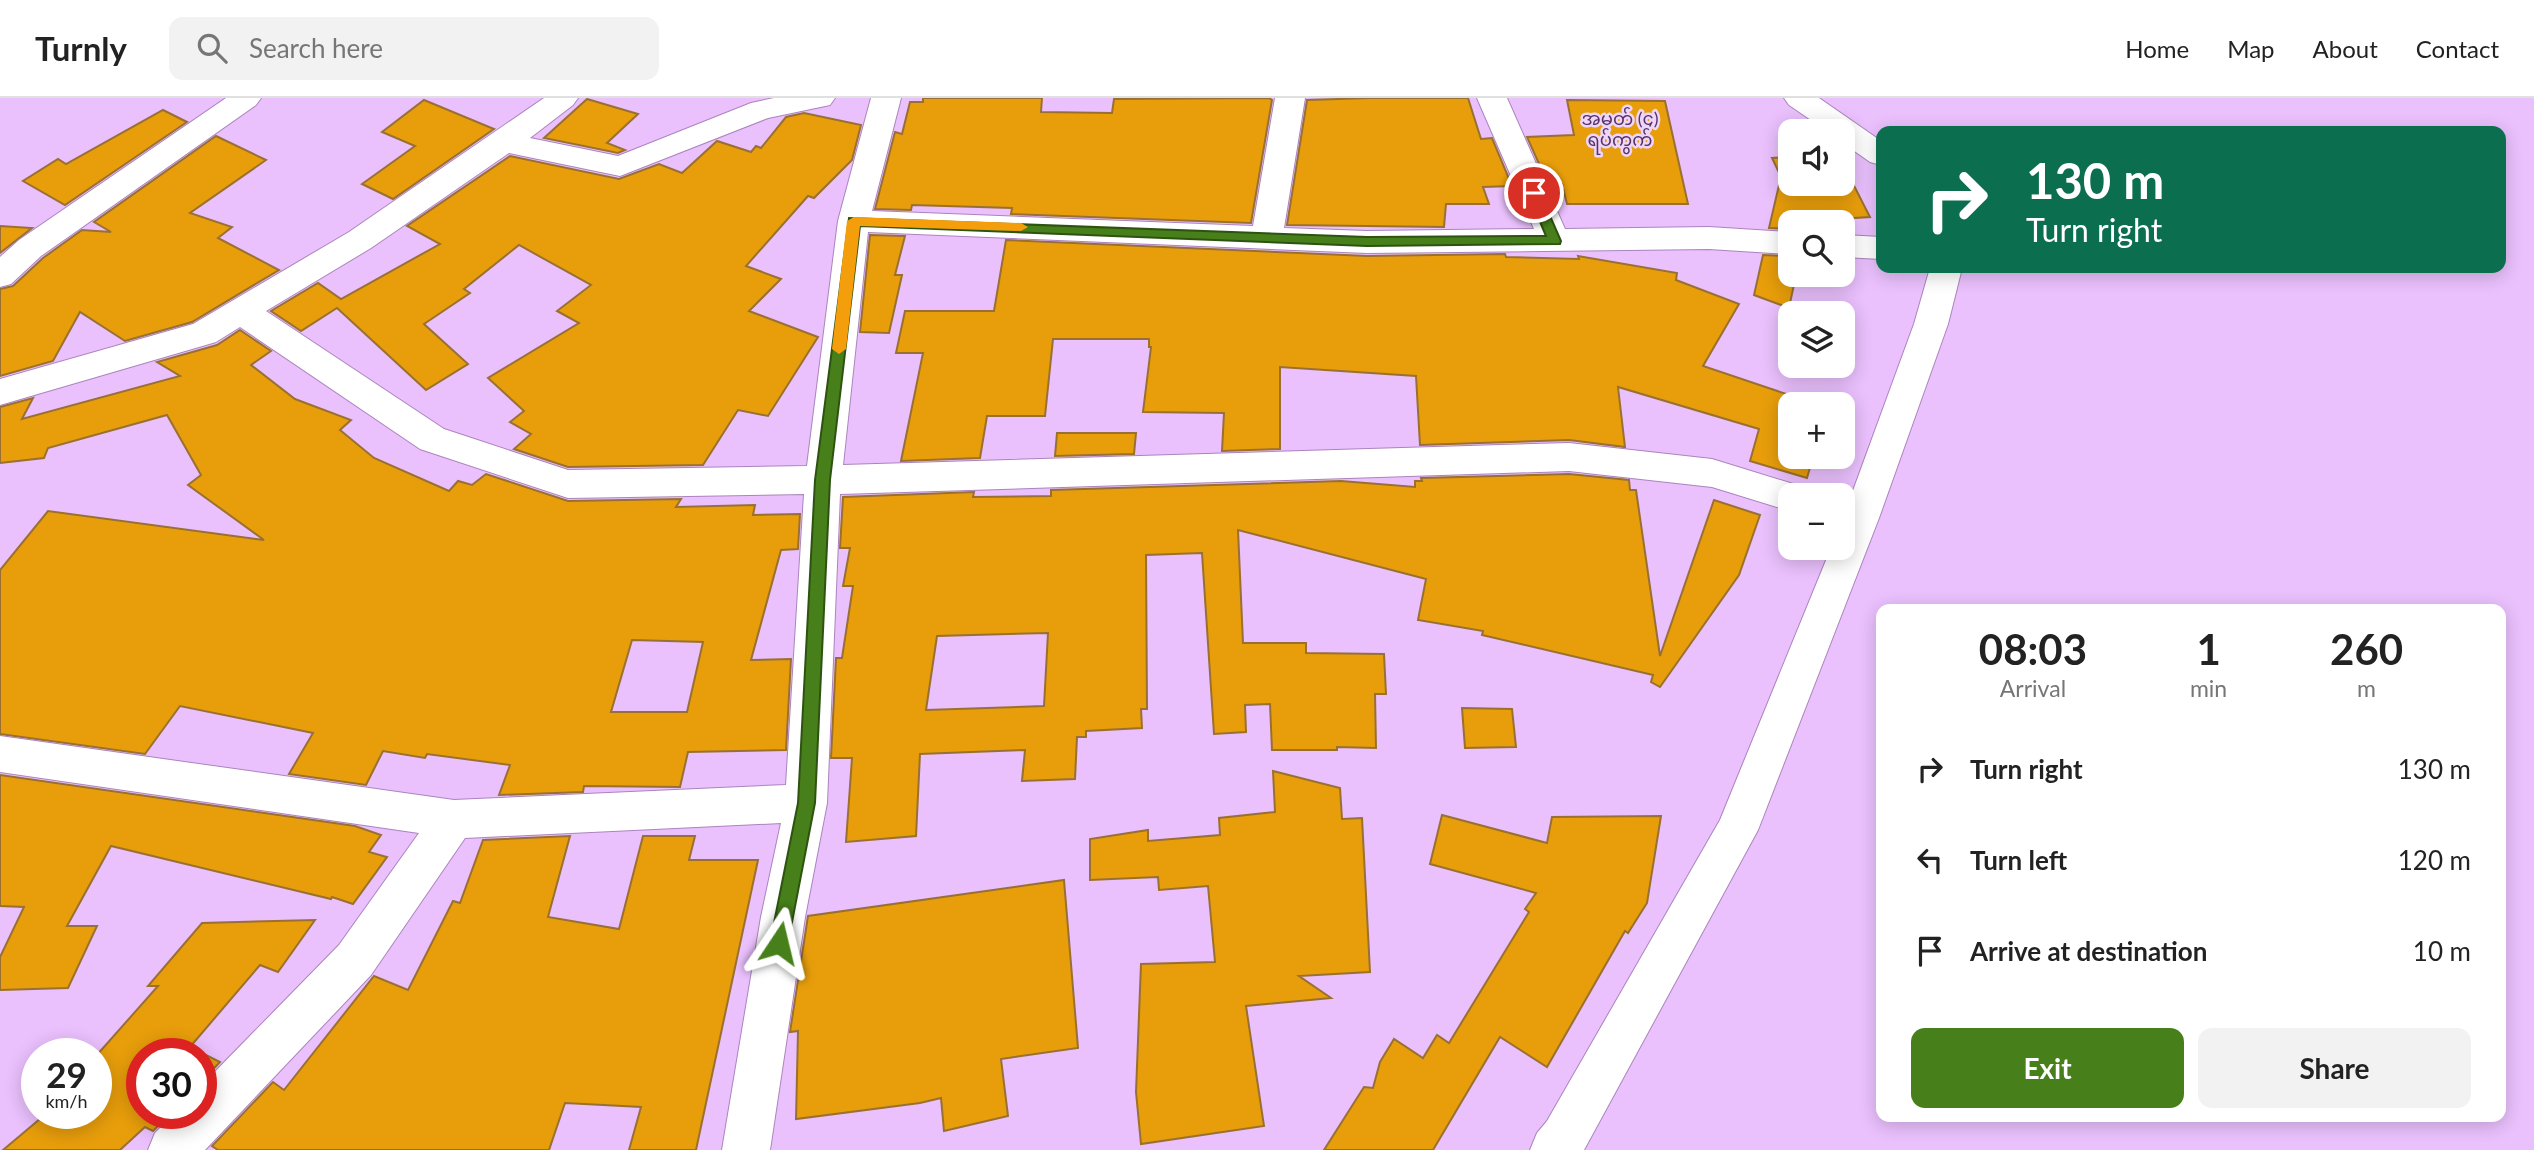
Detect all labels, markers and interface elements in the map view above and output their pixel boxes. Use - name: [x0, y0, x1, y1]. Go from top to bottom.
- search box: [169, 17, 659, 80]
- text: Turnly: [35, 28, 127, 68]
- icon: search: [193, 29, 231, 67]
- text: Search here: [249, 32, 383, 64]
- text: Home: [2125, 34, 2189, 63]
- text: Map: [2227, 34, 2275, 63]
- text: About: [2313, 34, 2378, 63]
- text: Contact: [2416, 34, 2499, 63]
- district label: အမှတ် (၄) ရပ်ကွက်: [1582, 106, 1658, 155]
- map controls: [1778, 119, 1855, 560]
- button: sound: [1778, 119, 1855, 196]
- text: 130 m: [2026, 151, 2164, 209]
- icon: right: [1911, 154, 2002, 245]
- pin: [1504, 163, 1564, 223]
- icon: arrive: [1515, 174, 1553, 212]
- button: search: [1778, 210, 1855, 287]
- text: Turn right: [2026, 210, 2162, 249]
- button: layers: [1778, 301, 1855, 378]
- button: +: [1778, 392, 1855, 469]
- button: −: [1778, 483, 1855, 560]
- text: 08:03: [1979, 624, 2087, 674]
- text: 1: [2196, 624, 2221, 674]
- text: 260: [2330, 624, 2403, 674]
- text: Arrival: [2000, 674, 2066, 702]
- text: min: [2190, 674, 2227, 702]
- text: m: [2357, 674, 2376, 702]
- icon: right: [1911, 750, 1949, 788]
- text: Turn right: [1970, 753, 2083, 785]
- text: 130 m: [2398, 753, 2471, 785]
- icon: left: [1911, 841, 1949, 879]
- text: Turn left: [1970, 844, 2067, 876]
- text: 120 m: [2398, 844, 2471, 876]
- position arrow: [742, 906, 816, 980]
- icon: arrive: [1911, 932, 1949, 970]
- text: Arrive at destination: [1970, 935, 2207, 967]
- text: 10 m: [2413, 935, 2471, 967]
- button: Exit: [1911, 1028, 2184, 1108]
- button: Share: [2198, 1028, 2471, 1108]
- speed limit sign: 30: [126, 1038, 217, 1129]
- text: 29: [46, 1053, 87, 1095]
- text: km/h: [45, 1090, 88, 1112]

